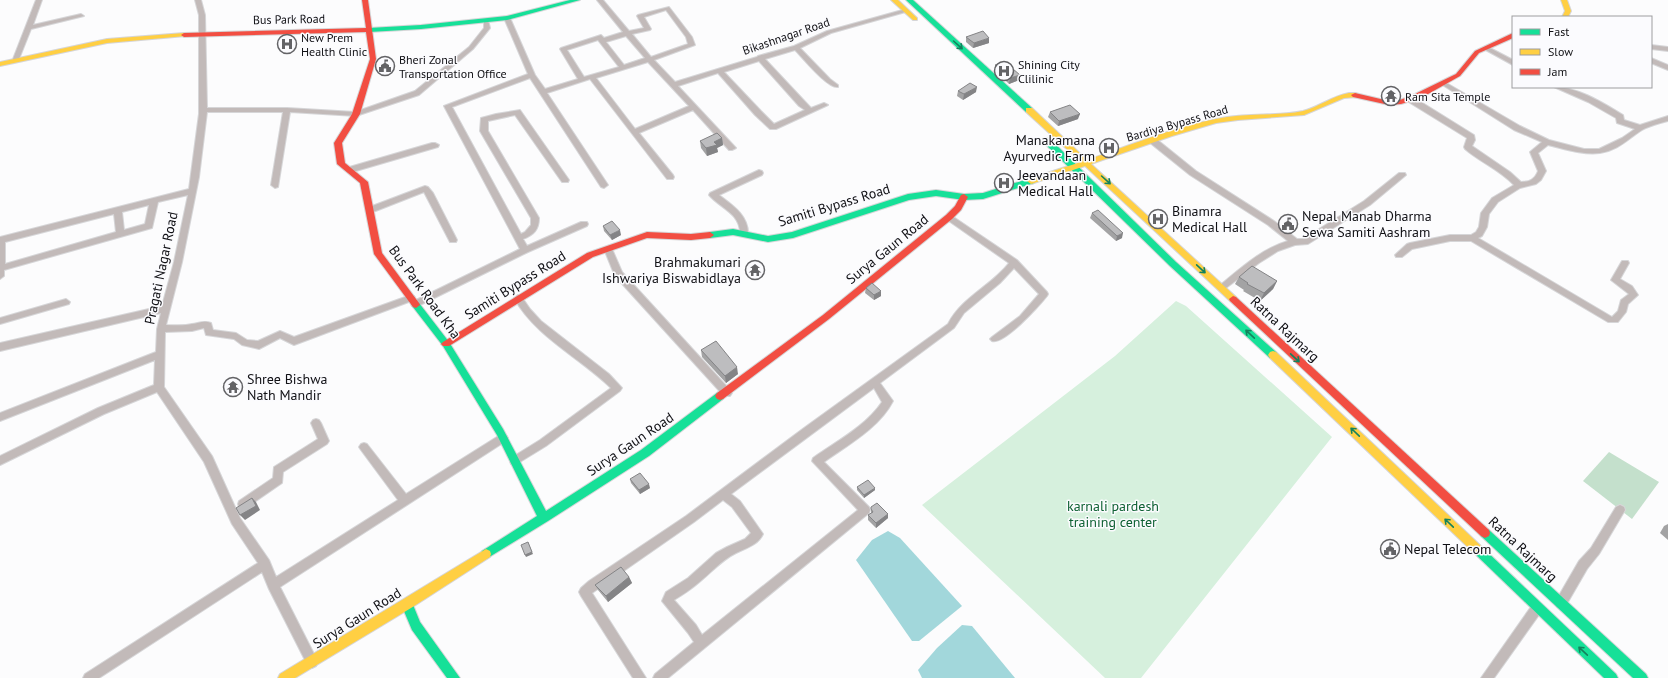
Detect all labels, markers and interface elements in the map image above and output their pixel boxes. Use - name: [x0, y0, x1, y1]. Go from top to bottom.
- street label: Bus Park Road: [253, 11, 325, 27]
- street label: Bikashnagar Road: [740, 14, 832, 58]
- legend: [1512, 16, 1652, 88]
- text: Fast: [1548, 24, 1569, 39]
- place label: New Prem Health Clinic: [301, 30, 368, 59]
- hospital icon: New Prem Health Clinic: [276, 33, 298, 55]
- one-way arrow: [953, 40, 963, 50]
- text: Slow: [1548, 44, 1573, 59]
- place label: Bheri Zonal Transportation Office: [399, 52, 507, 81]
- public building icon: Bheri Zonal Transportation Office: [374, 55, 396, 77]
- place label: Shining City Clilinic: [1018, 57, 1080, 86]
- hospital icon: Shining City Clilinic: [993, 60, 1015, 82]
- text: Jam: [1547, 64, 1567, 79]
- temple icon: Ram Sita Temple: [1380, 85, 1402, 107]
- place label: Ram Sita Temple: [1405, 89, 1490, 104]
- street label: Bardiya Bypass Road: [1124, 101, 1230, 145]
- place label: Manakamana Ayurvedic Farm: [1003, 131, 1095, 165]
- hospital icon: Manakamana Ayurvedic Farm: [1098, 137, 1120, 159]
- place label: Jeevandaan Medical Hall: [1017, 166, 1093, 200]
- hospital icon: Jeevandaan Medical Hall: [993, 172, 1015, 194]
- one-way arrow: [1100, 176, 1111, 185]
- street label: Samiti Bypass Road: [776, 179, 892, 231]
- place label: Binamra Medical Hall: [1172, 202, 1247, 236]
- place label: Nepal Manab Dharma Sewa Samiti Aashram: [1302, 207, 1432, 241]
- hospital icon: Binamra Medical Hall: [1147, 208, 1169, 230]
- street label: Pragati Nagar Road: [140, 210, 182, 326]
- street label: Surya Gaun Road: [842, 210, 932, 288]
- public building icon: Nepal Manab Dharma Sewa Samiti Aashram: [1277, 213, 1299, 235]
- street label: Bus Park Road Kha: [385, 242, 465, 342]
- street label: Samiti Bypass Road: [461, 247, 569, 323]
- place label: Brahmakumari Ishwariya Biswabidlaya: [602, 253, 741, 287]
- temple icon: Brahmakumari Ishwariya Biswabidlaya: [744, 259, 766, 281]
- one-way arrow: [1196, 264, 1206, 273]
- street label: Ratna Rajmarg: [1247, 293, 1323, 365]
- one-way arrow: [1245, 329, 1255, 339]
- one-way arrow: [1290, 353, 1300, 362]
- place label: Shree Bishwa Nath Mandir: [247, 370, 327, 404]
- temple icon: Shree Bishwa Nath Mandir: [222, 376, 244, 398]
- street label: Surya Gaun Road: [583, 408, 677, 480]
- one-way arrow: [1350, 427, 1360, 437]
- park label: karnali pardesh training center: [1067, 497, 1159, 531]
- street label: Ratna Rajmarg: [1485, 513, 1561, 585]
- one-way arrow: [1444, 518, 1454, 528]
- public building icon: Nepal Telecom: [1379, 538, 1401, 560]
- place label: Nepal Telecom: [1404, 540, 1491, 558]
- street label: Surya Gaun Road: [309, 584, 405, 652]
- one-way arrow: [1578, 647, 1588, 656]

